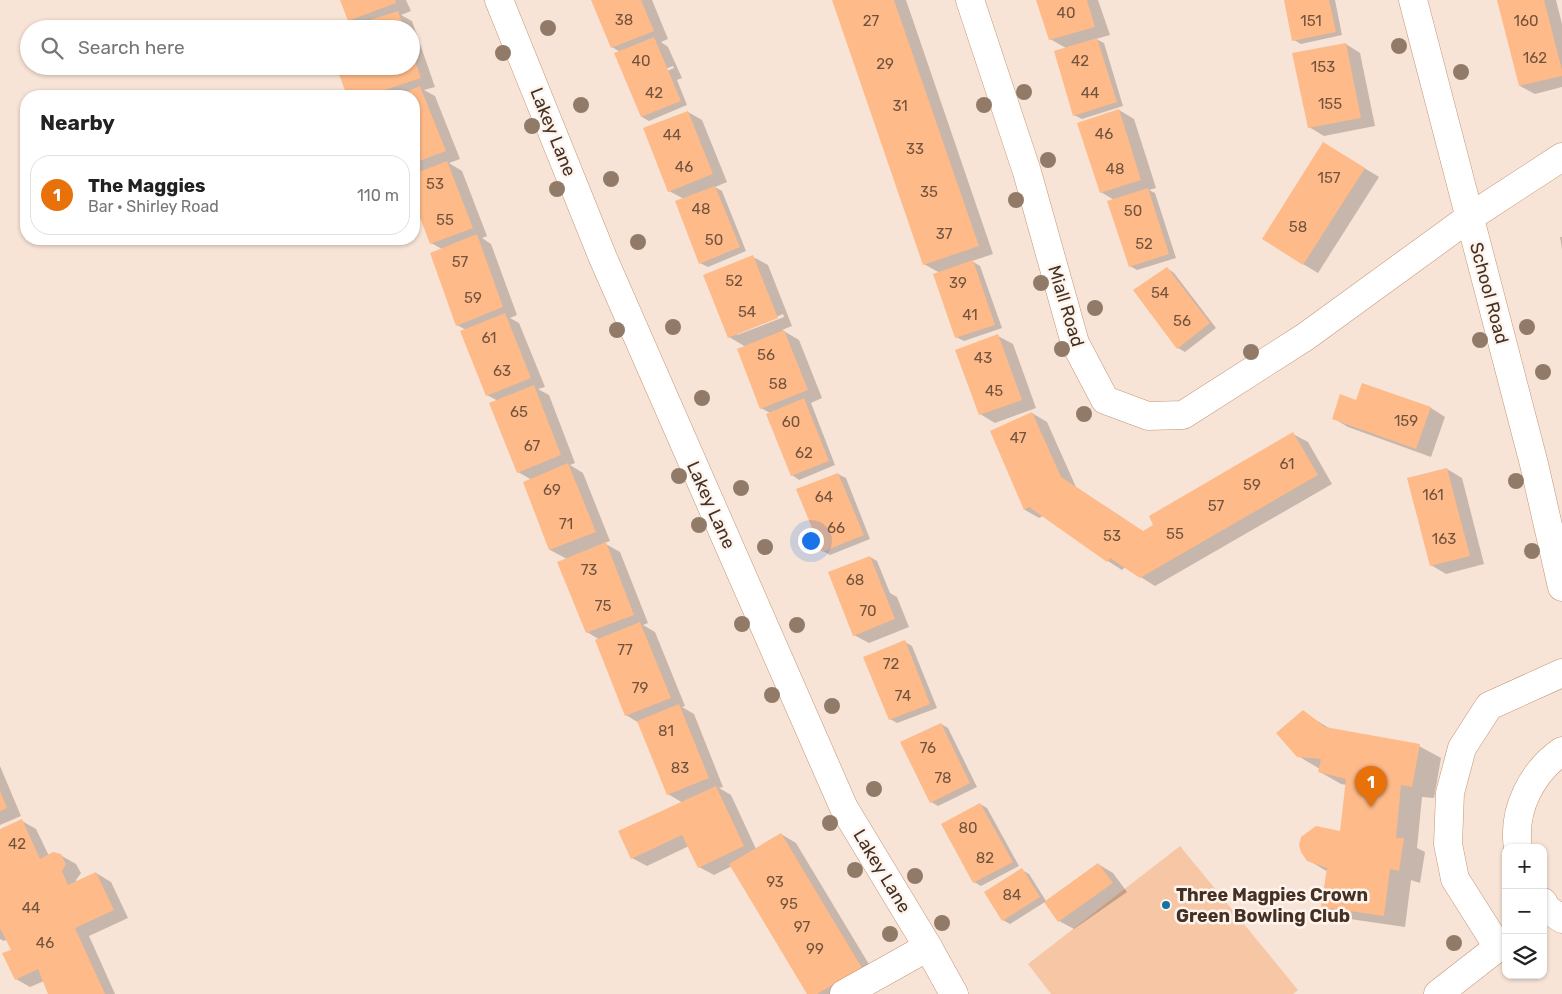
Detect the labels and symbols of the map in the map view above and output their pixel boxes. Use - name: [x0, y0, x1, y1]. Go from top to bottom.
- house number: 40: [1057, 4, 1075, 22]
- house number: 38: [615, 11, 633, 29]
- house number: 27: [863, 12, 880, 30]
- house number: 151: [1300, 12, 1322, 30]
- house number: 160: [1514, 12, 1539, 30]
- house number: 162: [1523, 49, 1547, 67]
- house number: 40: [632, 52, 650, 70]
- house number: 42: [1071, 52, 1089, 70]
- house number: 29: [876, 55, 894, 73]
- house number: 153: [1311, 58, 1335, 76]
- street label: Lakey Lane: [525, 84, 581, 180]
- house number: 42: [645, 84, 663, 102]
- house number: 44: [1081, 84, 1099, 102]
- house number: 155: [1318, 95, 1342, 113]
- house number: 31: [892, 97, 908, 115]
- house number: 46: [1095, 125, 1113, 143]
- house number: 44: [663, 126, 681, 144]
- house number: 33: [906, 140, 924, 158]
- house number: 46: [675, 158, 693, 176]
- house number: 48: [1106, 160, 1124, 178]
- house number: 157: [1317, 169, 1341, 187]
- house number: 53: [426, 175, 444, 193]
- house number: 35: [920, 183, 938, 201]
- house number: 48: [692, 200, 710, 218]
- house number: 50: [1124, 202, 1142, 220]
- house number: 55: [436, 211, 454, 229]
- house number: 58: [1289, 218, 1307, 236]
- house number: 37: [936, 225, 953, 243]
- house number: 50: [705, 231, 723, 249]
- house number: 52: [1135, 235, 1153, 253]
- street label: School Road: [1465, 240, 1513, 346]
- house number: 57: [452, 253, 469, 271]
- street label: Miall Road: [1043, 262, 1089, 350]
- house number: 52: [725, 272, 743, 290]
- house number: 39: [949, 274, 967, 292]
- house number: 54: [1151, 284, 1169, 302]
- house number: 59: [464, 289, 482, 307]
- house number: 54: [738, 303, 756, 321]
- house number: 41: [962, 306, 978, 324]
- house number: 56: [1173, 312, 1191, 330]
- house number: 61: [481, 329, 497, 347]
- house number: 56: [757, 346, 775, 364]
- house number: 43: [974, 349, 992, 367]
- house number: 63: [493, 362, 511, 380]
- house number: 58: [769, 375, 787, 393]
- house number: 45: [985, 382, 1003, 400]
- house number: 65: [510, 403, 528, 421]
- house number: 159: [1394, 412, 1418, 430]
- house number: 60: [782, 413, 800, 431]
- house number: 47: [1010, 429, 1027, 447]
- house number: 67: [524, 437, 540, 455]
- house number: 62: [795, 444, 813, 462]
- house number: 61: [1279, 455, 1295, 473]
- street label: Lakey Lane: [682, 458, 740, 552]
- house number: 59: [1243, 476, 1261, 494]
- house number: 69: [543, 481, 561, 499]
- house number: 161: [1422, 486, 1444, 504]
- house number: 64: [815, 488, 833, 506]
- house number: 57: [1208, 497, 1225, 515]
- house number: 71: [559, 515, 573, 533]
- house number: 66: [827, 519, 845, 537]
- house number: 55: [1166, 525, 1184, 543]
- house number: 53: [1103, 527, 1121, 545]
- your location: [798, 528, 824, 554]
- house number: 163: [1432, 530, 1456, 548]
- house number: 73: [581, 561, 597, 579]
- house number: 68: [846, 571, 864, 589]
- house number: 75: [595, 597, 611, 615]
- house number: 70: [859, 602, 877, 620]
- house number: 77: [617, 641, 633, 659]
- house number: 72: [883, 655, 899, 673]
- house number: 79: [632, 679, 648, 697]
- house number: 74: [895, 687, 911, 705]
- house number: 81: [658, 722, 674, 740]
- house number: 76: [920, 739, 936, 757]
- house number: 83: [671, 759, 689, 777]
- pin: 1: [1355, 766, 1387, 807]
- house number: 78: [934, 769, 952, 787]
- house number: 80: [958, 819, 978, 837]
- street label: Lakey Lane: [848, 825, 916, 917]
- house number: 42: [8, 835, 26, 853]
- house number: 82: [976, 849, 994, 867]
- house number: 93: [766, 873, 784, 891]
- place label: Three Magpies Crown Green Bowling Club: [1176, 884, 1368, 927]
- house number: 84: [1003, 886, 1021, 904]
- house number: 95: [780, 895, 798, 913]
- house number: 44: [22, 899, 40, 917]
- marker: Three Magpies Crown Green Bowling Club: [1160, 899, 1172, 911]
- house number: 97: [794, 918, 811, 936]
- house number: 46: [36, 934, 54, 952]
- house number: 99: [806, 940, 824, 958]

